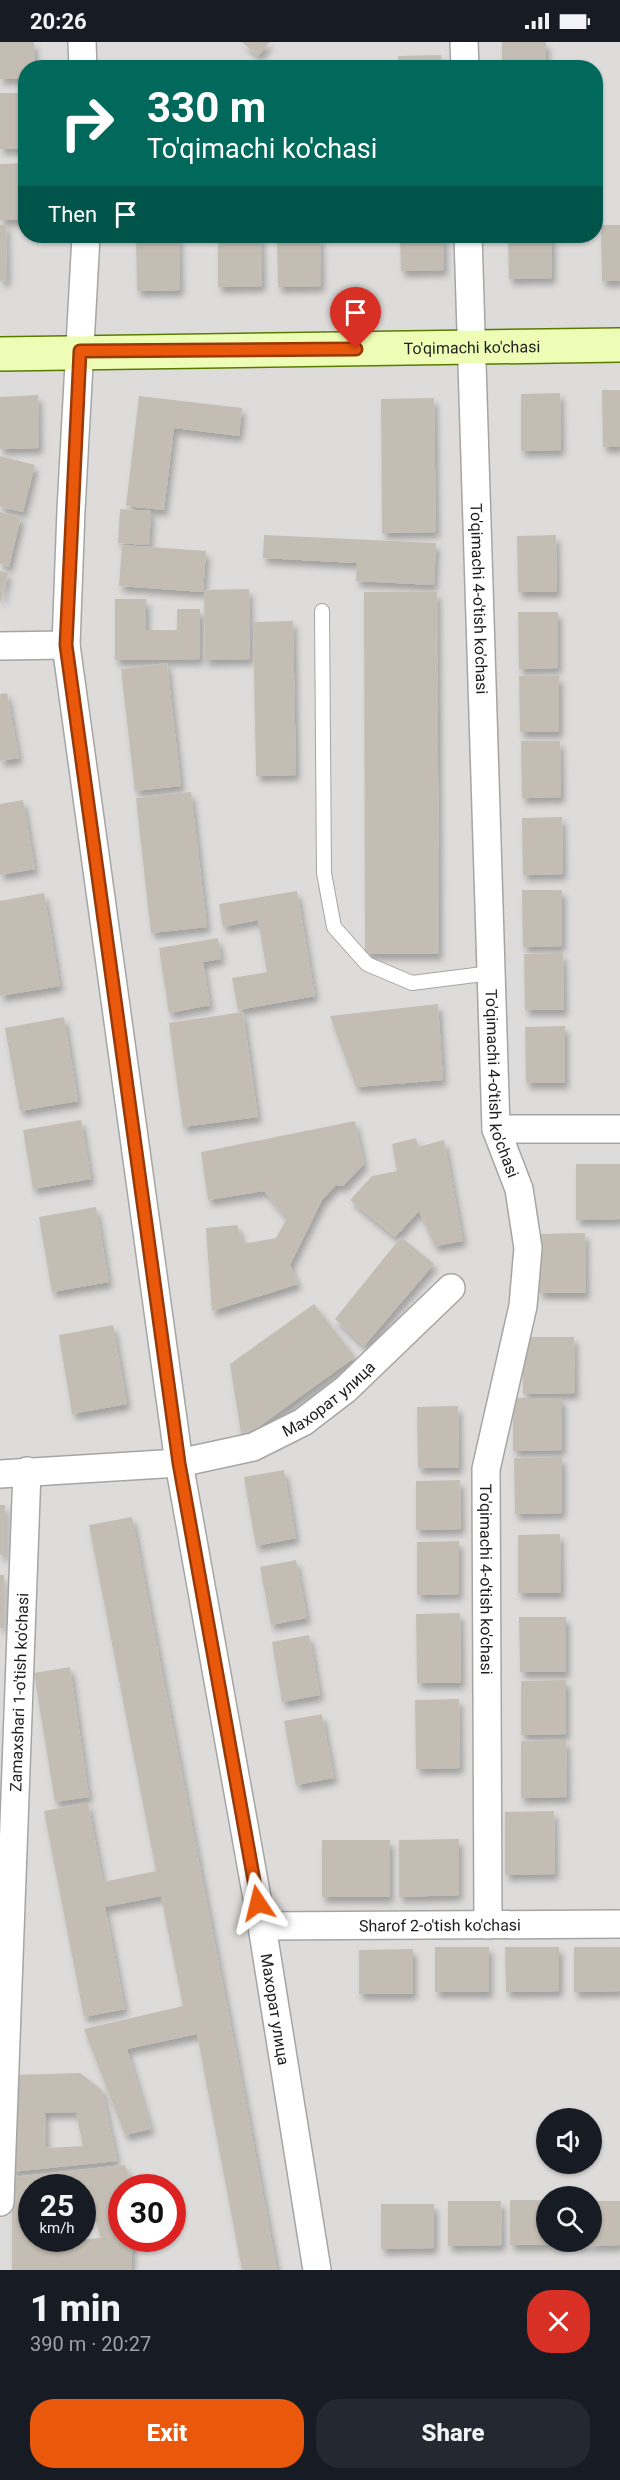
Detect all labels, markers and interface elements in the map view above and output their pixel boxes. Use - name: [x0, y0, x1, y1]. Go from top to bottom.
- text: 20:26: [30, 9, 87, 34]
- text: 330 m: [147, 83, 266, 132]
- icon: right: [48, 84, 126, 162]
- text: To'qimachi ko'chasi: [147, 133, 377, 165]
- icon: arrive: [109, 198, 142, 231]
- text: Then: [48, 202, 97, 227]
- pin: [330, 287, 381, 349]
- icon: arrive: [339, 296, 372, 329]
- street label: To'qimachi ko'chasi: [404, 337, 540, 358]
- street label: To'qimachi 4-o'tish ko'chasi: [467, 503, 492, 695]
- street label: To'qimachi 4-o'tish ko'chasi: [482, 989, 523, 1180]
- street label: Махорат улица: [279, 1357, 379, 1440]
- street label: To'qimachi 4-o'tish ko'chasi: [477, 1484, 496, 1675]
- street label: Zamaxshari 1-o'tish ko'chasi: [6, 1593, 32, 1792]
- position arrow: [226, 1871, 290, 1935]
- street label: Sharof 2-o'tish ko'chasi: [359, 1915, 521, 1935]
- street label: Махорат улица: [257, 1952, 294, 2066]
- map controls: [536, 2108, 602, 2252]
- button: sound: [536, 2108, 602, 2174]
- speed limit sign: 30: [108, 2174, 186, 2252]
- button: search: [536, 2186, 602, 2252]
- text: 25: [40, 2188, 74, 2223]
- text: km/h: [39, 2219, 75, 2237]
- text: 1 min: [30, 2288, 121, 2330]
- button: close: [527, 2290, 590, 2353]
- text: 390 m · 20:27: [30, 2332, 151, 2356]
- button: Exit: [30, 2399, 304, 2468]
- button: Share: [316, 2399, 590, 2468]

